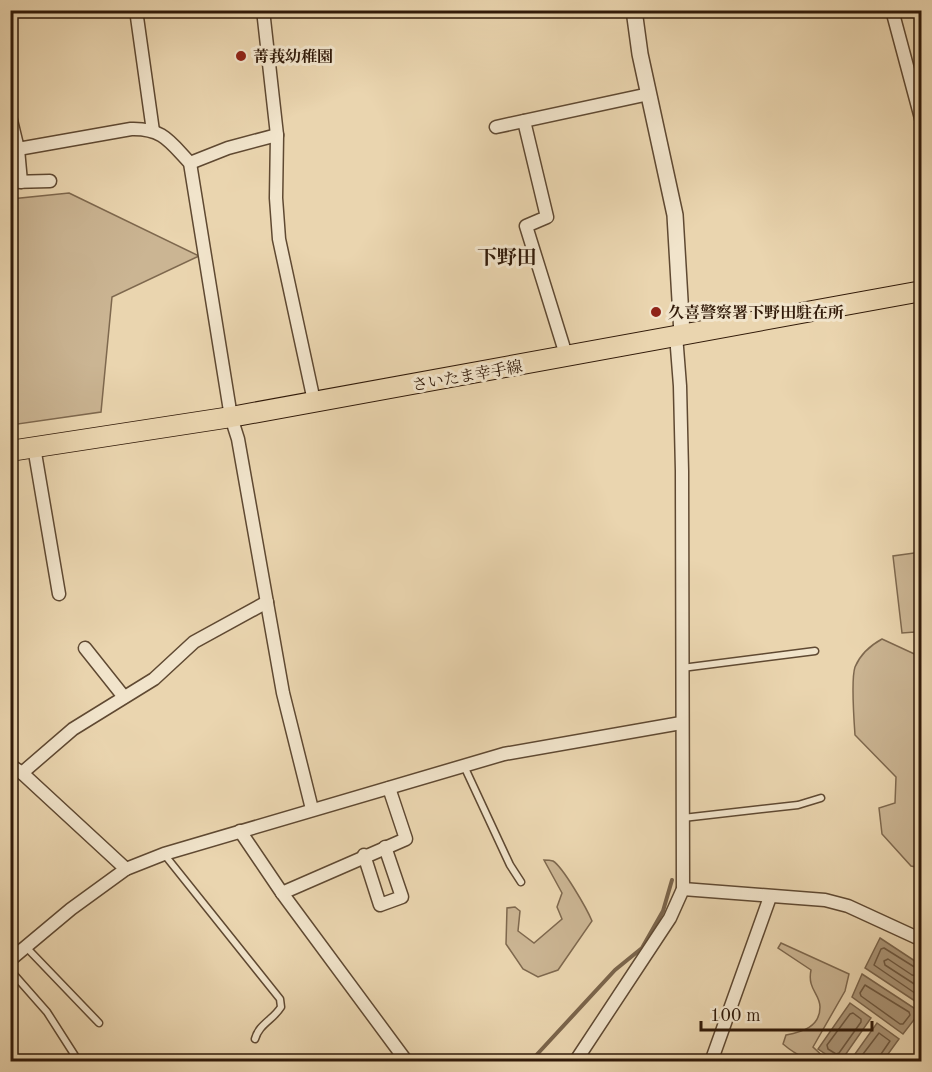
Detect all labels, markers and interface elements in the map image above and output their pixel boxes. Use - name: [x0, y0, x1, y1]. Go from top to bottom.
- place label: 菁莪幼稚園: [253, 48, 333, 66]
- marker: 菁莪幼稚園: [234, 49, 248, 63]
- district label: 下野田: [477, 247, 537, 269]
- place label: 久喜警察署下野田駐在所: [668, 304, 844, 322]
- marker: 久喜警察署下野田駐在所: [649, 305, 663, 319]
- street label: さいたま幸手線: [410, 357, 524, 395]
- scale bar: [701, 994, 872, 1032]
- text: 100 m: [710, 1007, 761, 1025]

